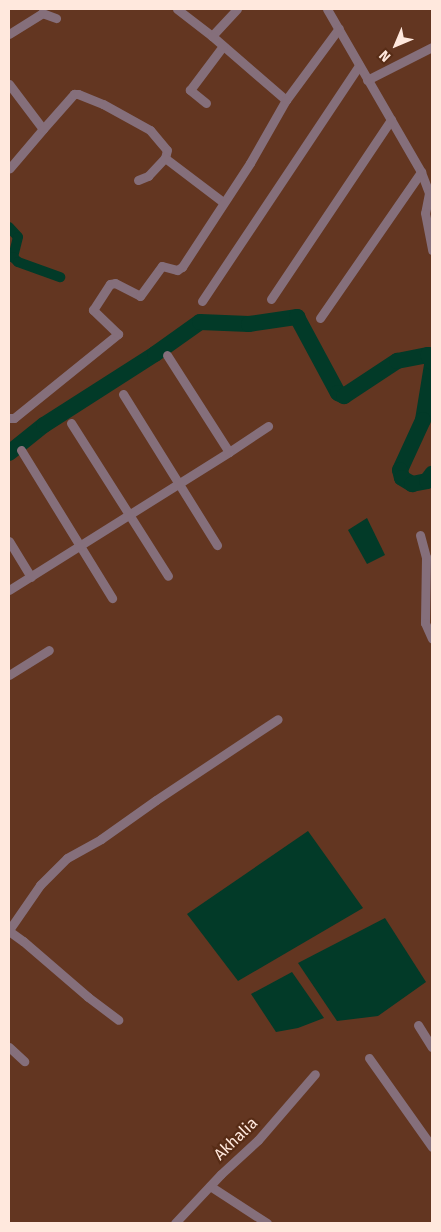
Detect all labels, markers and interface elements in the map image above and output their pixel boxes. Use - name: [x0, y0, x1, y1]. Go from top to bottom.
- north arrow: [371, 20, 421, 70]
- text: N: [376, 47, 394, 65]
- street label: Akhalia: [210, 1114, 262, 1164]

